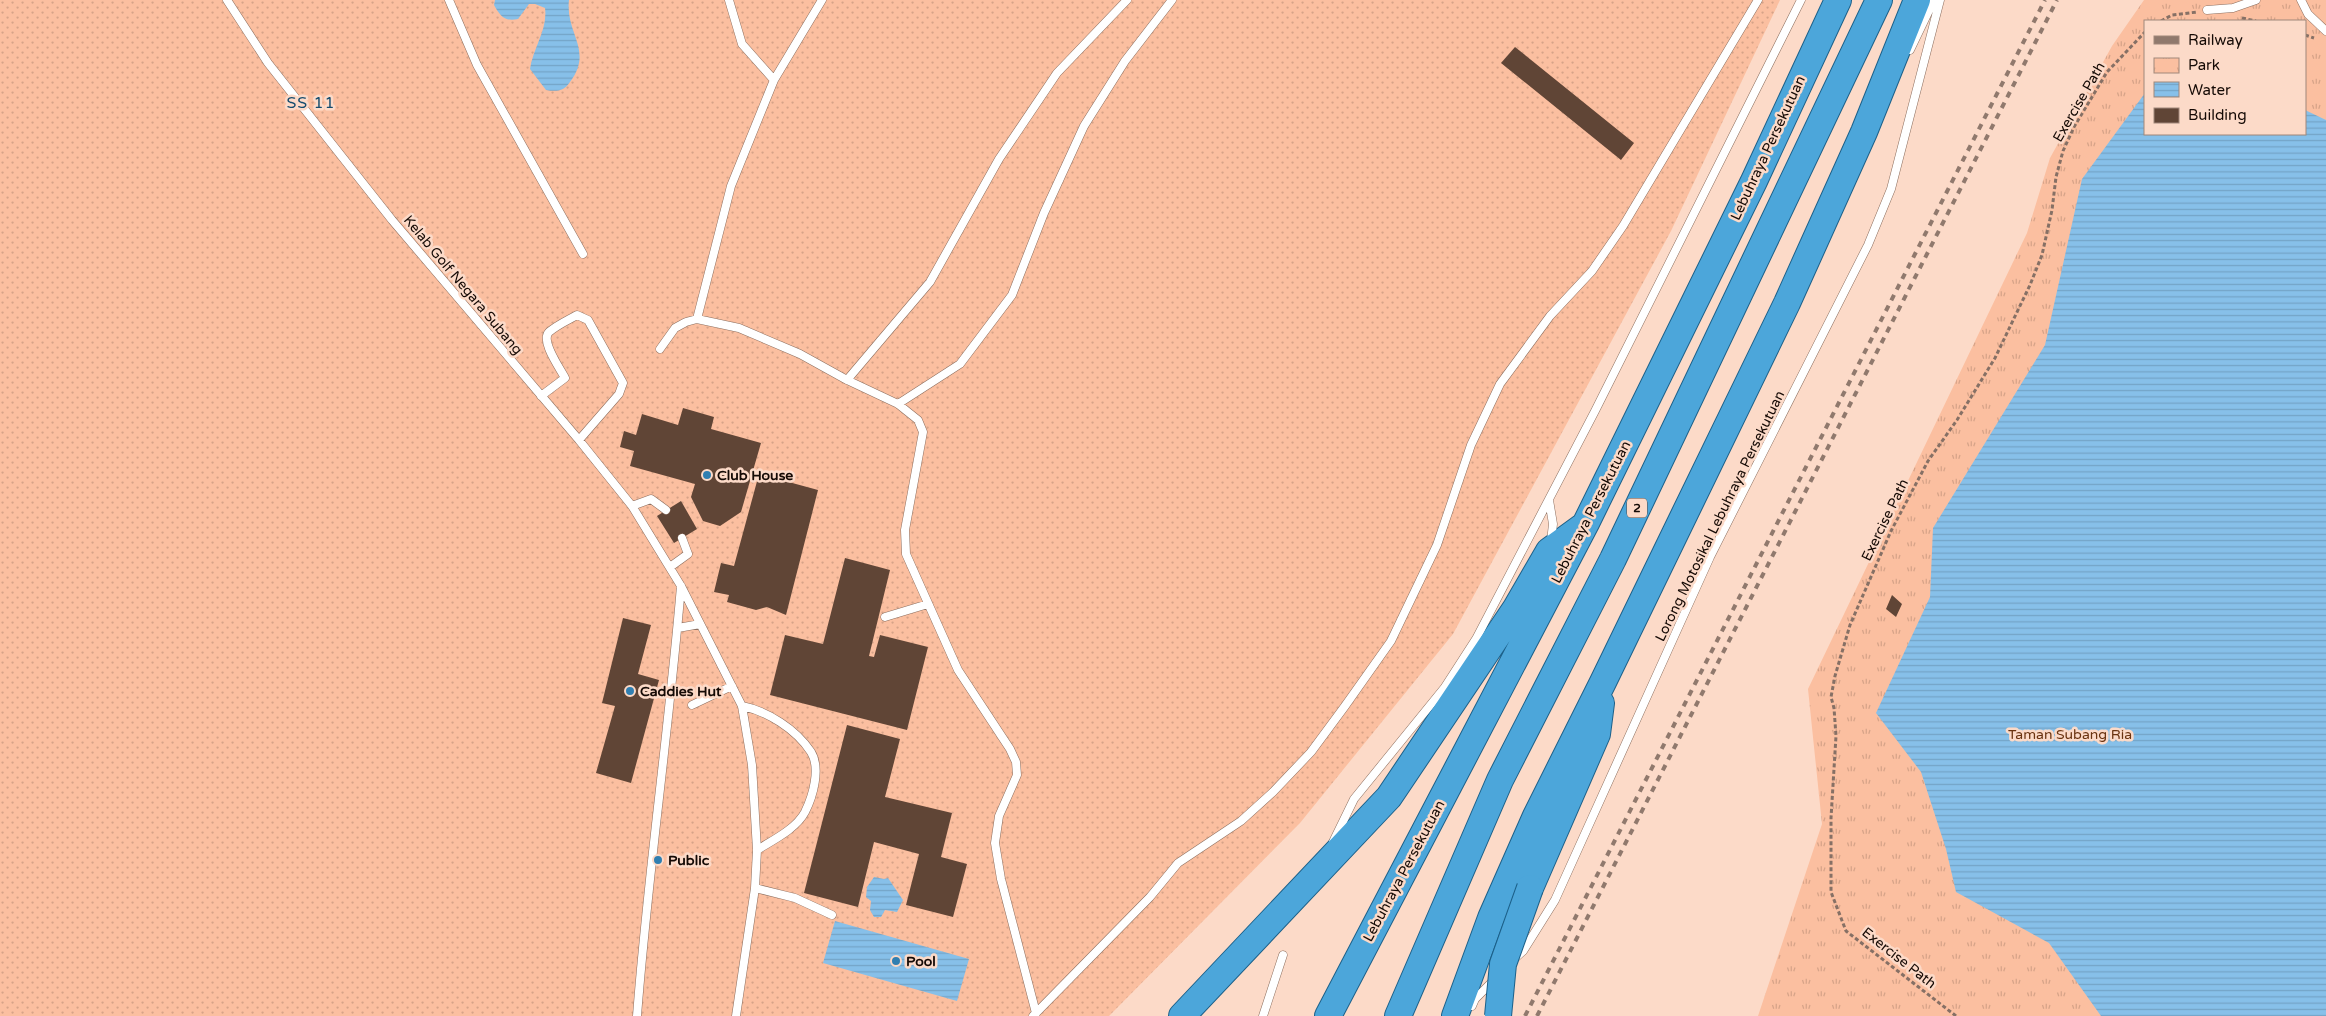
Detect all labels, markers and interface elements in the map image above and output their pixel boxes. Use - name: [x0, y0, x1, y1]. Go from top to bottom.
- legend: [2144, 20, 2306, 135]
- text: Railway: [2188, 31, 2243, 49]
- text: Park: [2188, 56, 2220, 74]
- street label: Exercise Path: [2049, 59, 2109, 145]
- street label: Lebuhraya Persekutuan: [1727, 73, 1809, 223]
- text: Water: [2188, 81, 2231, 99]
- district label: SS 11: [287, 93, 335, 113]
- text: Building: [2188, 106, 2247, 124]
- street label: Kelab Golf Negara Subang: [400, 212, 526, 358]
- street label: Lorong Motosikal Lebuhraya Persekutuan: [1652, 388, 1788, 644]
- street label: Lebuhraya Persekutuan: [1548, 438, 1634, 586]
- place label: Club House: [717, 467, 793, 484]
- marker: Club House: [701, 469, 713, 481]
- street label: Exercise Path: [1858, 476, 1912, 564]
- road number: 2: [1627, 498, 1647, 518]
- place label: Caddies Hut: [640, 683, 722, 700]
- marker: Caddies Hut: [624, 685, 636, 697]
- park label: Taman Subang Ria: [2008, 726, 2132, 743]
- street label: Lebuhraya Persekutuan: [1360, 797, 1448, 945]
- place label: Public: [668, 852, 710, 869]
- marker: Public: [652, 854, 664, 866]
- street label: Exercise Path: [1859, 924, 1939, 992]
- place label: Pool: [906, 953, 936, 970]
- marker: Pool: [890, 955, 902, 967]

